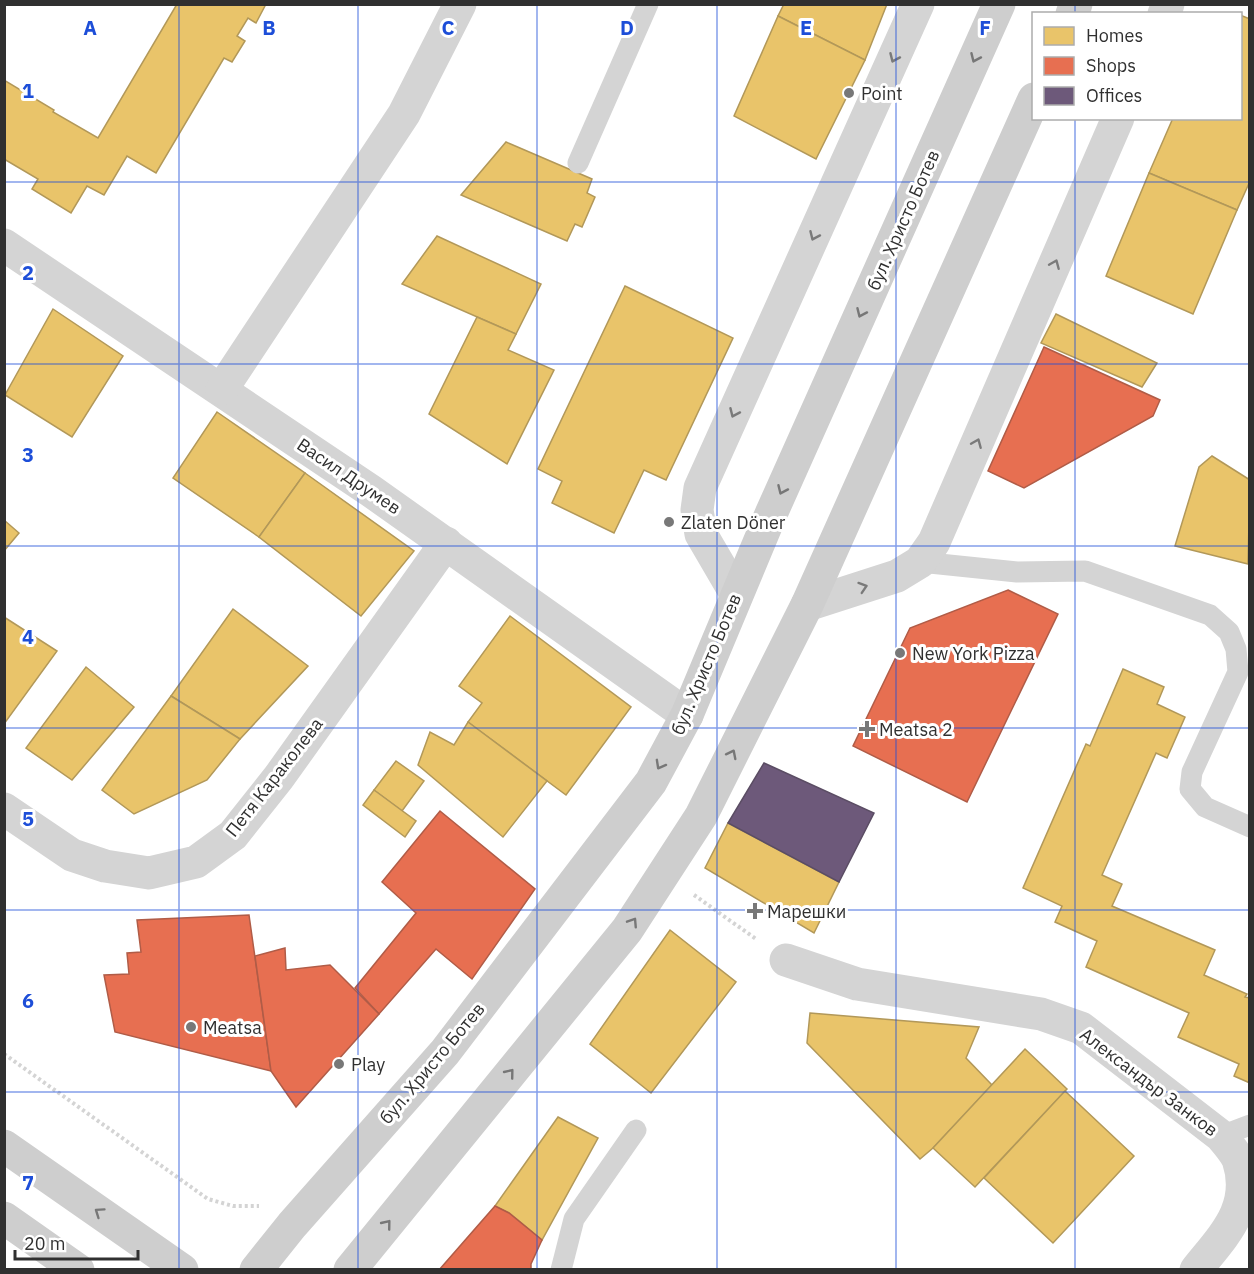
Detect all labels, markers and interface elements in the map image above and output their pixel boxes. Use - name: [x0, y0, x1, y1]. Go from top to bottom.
- legend: [1032, 12, 1242, 120]
- text: A: [83, 14, 97, 41]
- text: B: [262, 14, 276, 41]
- text: C: [441, 14, 455, 41]
- text: D: [620, 14, 634, 41]
- text: E: [800, 14, 812, 41]
- text: F: [979, 14, 991, 41]
- text: Homes: [1086, 24, 1143, 47]
- one-way arrow: [889, 51, 901, 62]
- one-way arrow: [971, 51, 983, 62]
- text: Shops: [1086, 54, 1136, 77]
- text: 1: [22, 77, 34, 104]
- place label: Point: [861, 82, 903, 105]
- text: Offices: [1086, 84, 1142, 107]
- marker: Point: [842, 86, 856, 100]
- street label: бул. Христо Ботев: [862, 146, 944, 294]
- one-way arrow: [809, 229, 821, 240]
- text: 2: [22, 259, 34, 286]
- one-way arrow: [1048, 259, 1060, 270]
- one-way arrow: [857, 306, 869, 317]
- one-way arrow: [729, 407, 741, 418]
- street label: Васил Друмев: [293, 433, 405, 519]
- one-way arrow: [970, 438, 982, 449]
- text: 3: [22, 441, 34, 468]
- one-way arrow: [777, 484, 789, 495]
- place label: Zlaten Döner: [681, 511, 786, 534]
- marker: Zlaten Döner: [662, 515, 676, 529]
- one-way arrow: [857, 582, 868, 594]
- street label: бул. Христо Ботев: [666, 590, 746, 738]
- text: 4: [22, 623, 34, 650]
- place label: New York Pizza: [912, 642, 1035, 665]
- marker: New York Pizza: [893, 646, 907, 660]
- street label: Петя Караколева: [220, 712, 328, 841]
- place label: Meatsa 2: [879, 718, 953, 741]
- marker: Meatsa 2: [860, 722, 874, 736]
- one-way arrow: [725, 750, 736, 760]
- one-way arrow: [656, 758, 667, 769]
- text: 5: [22, 805, 34, 832]
- place label: Марешки: [767, 900, 846, 923]
- marker: Марешки: [748, 904, 762, 918]
- one-way arrow: [626, 917, 637, 928]
- text: 6: [22, 987, 34, 1014]
- street label: бул. Христо Ботев: [375, 998, 489, 1128]
- place label: Meatsa: [203, 1016, 262, 1039]
- marker: Meatsa: [184, 1020, 198, 1034]
- street label: Александър Занков: [1075, 1023, 1223, 1141]
- place label: Play: [351, 1053, 385, 1076]
- marker: Play: [332, 1057, 346, 1071]
- one-way arrow: [503, 1069, 514, 1080]
- text: 7: [22, 1169, 34, 1196]
- one-way arrow: [95, 1208, 106, 1219]
- one-way arrow: [380, 1220, 391, 1231]
- scale bar: [15, 1223, 138, 1261]
- text: 20 m: [24, 1232, 66, 1255]

